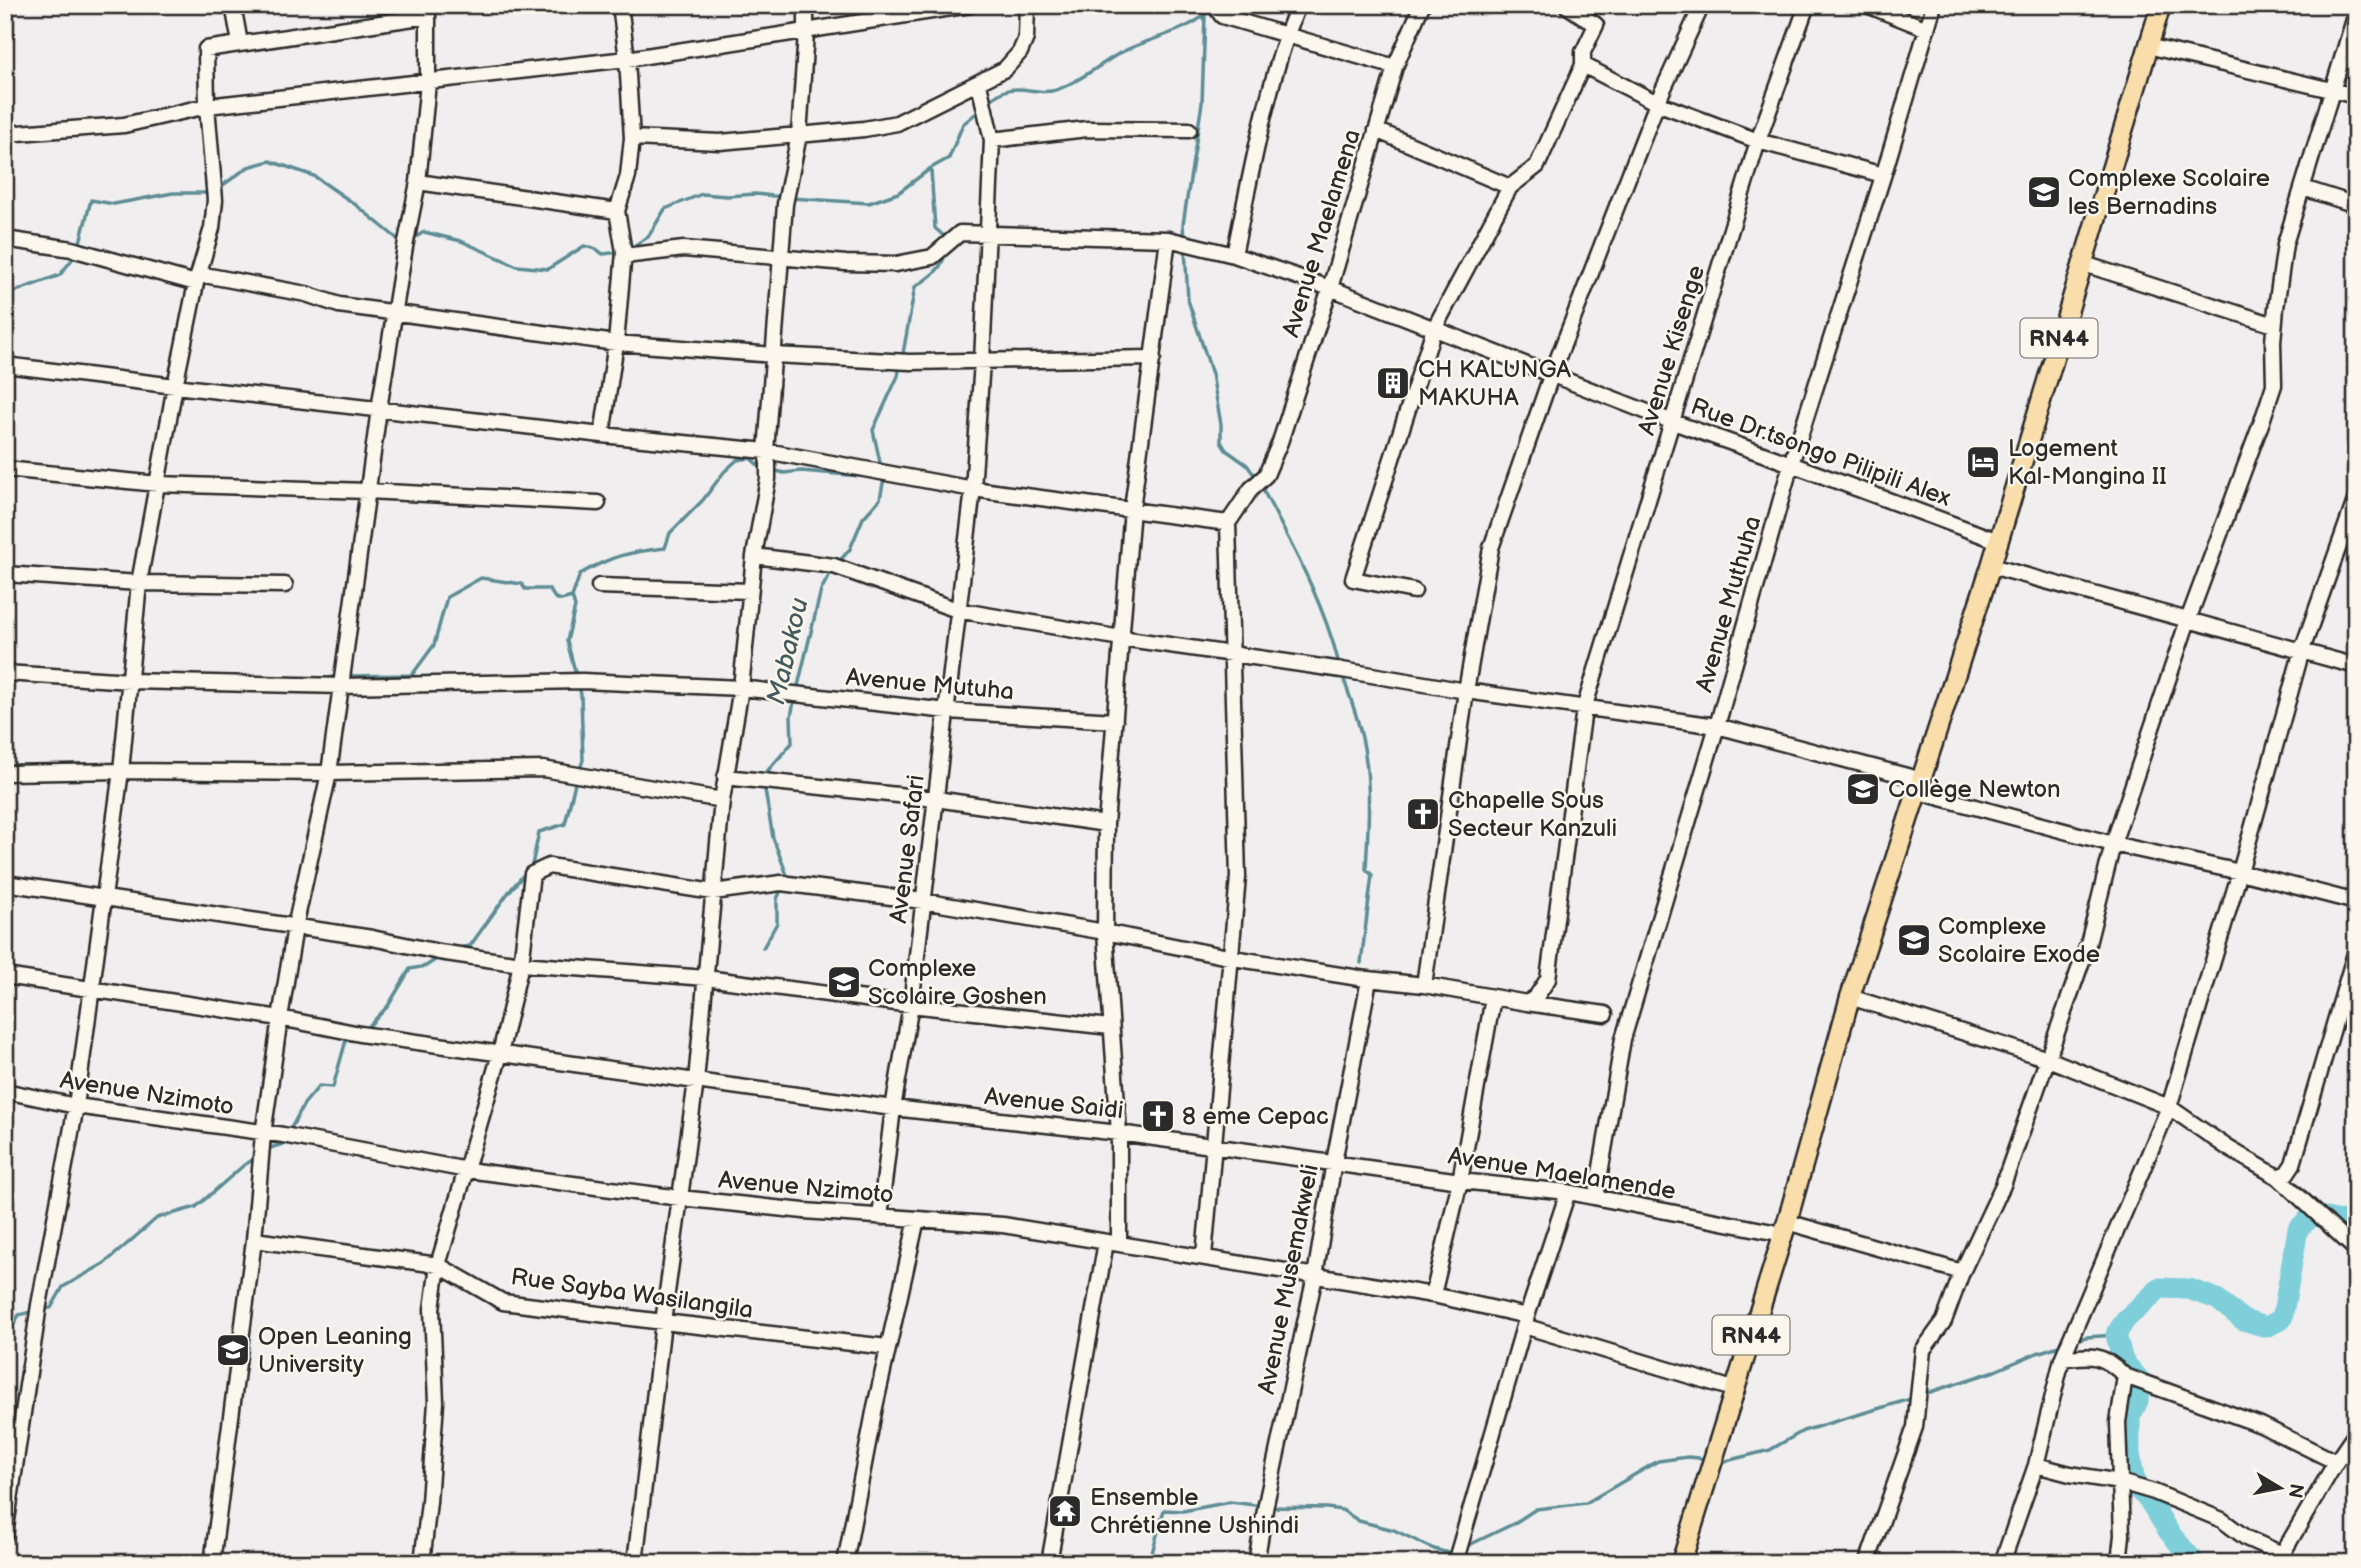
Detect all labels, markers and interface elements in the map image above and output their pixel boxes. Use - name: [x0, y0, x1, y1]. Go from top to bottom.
- street label: Avenue Maelamena: [1276, 126, 1367, 340]
- place label: Complexe Scolaire les Bernadins: [2068, 164, 2270, 221]
- school or university icon: Complexe Scolaire les Bernadins: [2025, 173, 2063, 211]
- street label: Avenue Kisenge: [1632, 262, 1711, 438]
- road number: RN44: [2021, 318, 2098, 358]
- place label: CH KALUNGA MAKUHA: [1418, 355, 1571, 412]
- building icon: CH KALUNGA MAKUHA: [1374, 364, 1412, 402]
- street label: Rue Dr.tsongo Pilipili Alex: [1687, 392, 1955, 513]
- place label: Logement Kal-Mangina II: [2008, 434, 2167, 491]
- hotel icon: Logement Kal-Mangina II: [1964, 443, 2002, 481]
- street label: Avenue Muthuha: [1689, 513, 1767, 696]
- water label: Mabakou: [761, 595, 816, 708]
- street label: Avenue Mutuha: [845, 663, 1015, 706]
- school or university icon: Collège Newton: [1844, 770, 1882, 808]
- street label: Avenue Safari: [884, 773, 931, 925]
- place label: Collège Newton: [1888, 775, 2061, 804]
- place label: Chapelle Sous Secteur Kanzuli: [1448, 786, 1617, 843]
- church icon: Chapelle Sous Secteur Kanzuli: [1404, 795, 1442, 833]
- place label: Complexe Scolaire Exode: [1938, 912, 2100, 969]
- school or university icon: Complexe Scolaire Exode: [1895, 921, 1933, 959]
- place label: Complexe Scolaire Goshen: [868, 954, 1047, 1011]
- school or university icon: Complexe Scolaire Goshen: [825, 963, 863, 1001]
- street label: Avenue Nzimoto: [58, 1065, 236, 1122]
- street label: Avenue Saidi: [983, 1082, 1125, 1125]
- church icon: 8 eme Cepac: [1139, 1097, 1177, 1135]
- place label: 8 eme Cepac: [1182, 1102, 1329, 1131]
- street label: Avenue Maelamende: [1446, 1141, 1678, 1206]
- street label: Avenue Musemakweli: [1252, 1162, 1325, 1396]
- street label: Avenue Nzimoto: [717, 1165, 895, 1210]
- street label: Rue Sayba Wasilangila: [509, 1262, 755, 1325]
- road number: RN44: [1712, 1316, 1790, 1354]
- place label: Open Leaning University: [258, 1322, 412, 1379]
- school or university icon: Open Leaning University: [214, 1331, 252, 1369]
- north arrow: [2246, 1452, 2316, 1522]
- text: N: [2283, 1482, 2308, 1500]
- place label: Ensemble Chrétienne Ushindi: [1090, 1483, 1299, 1540]
- temple icon: Ensemble Chrétienne Ushindi: [1046, 1492, 1084, 1530]

